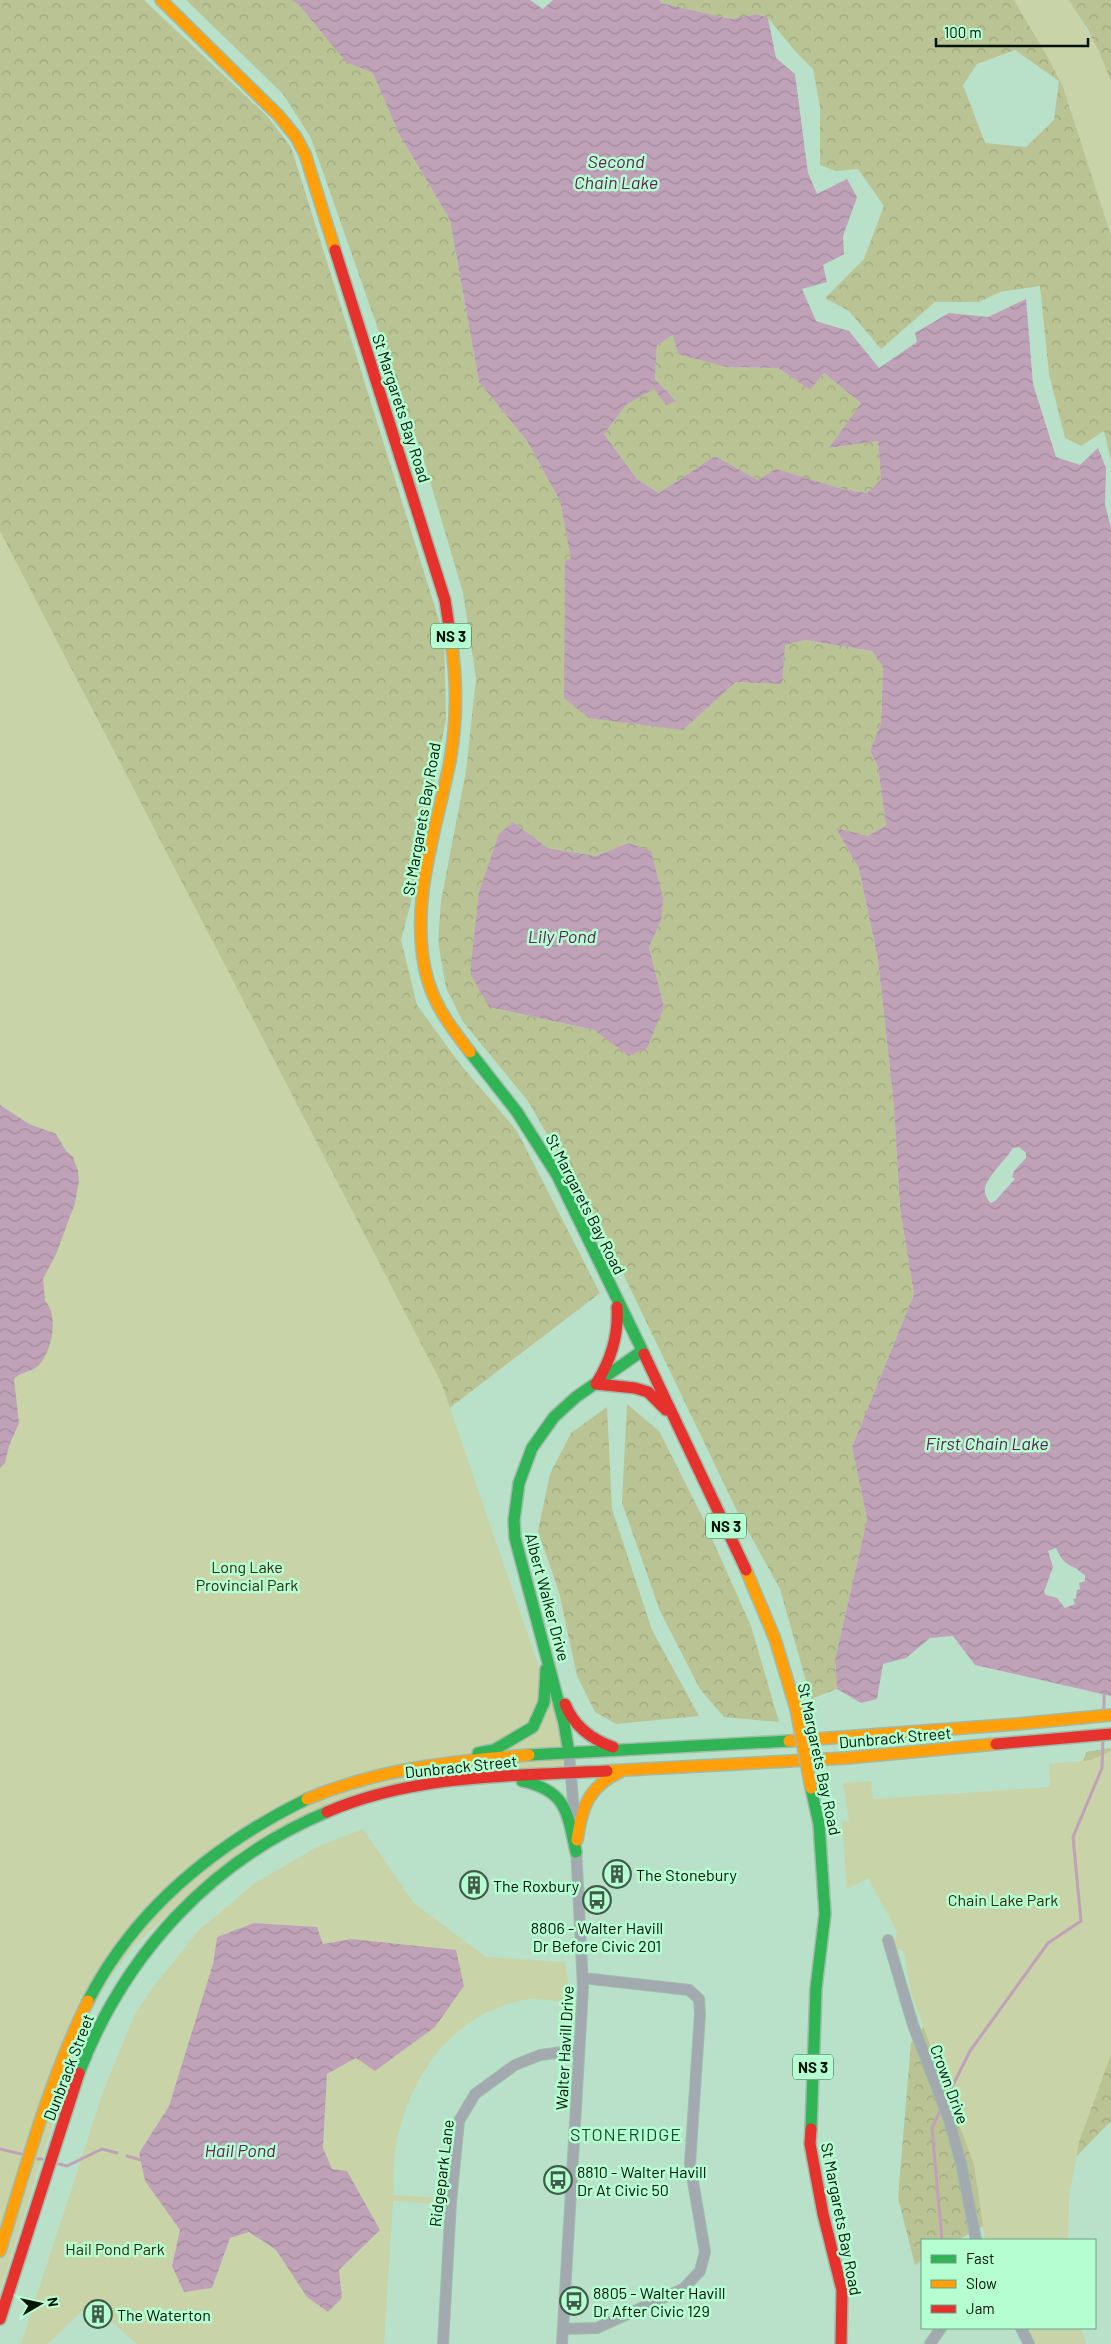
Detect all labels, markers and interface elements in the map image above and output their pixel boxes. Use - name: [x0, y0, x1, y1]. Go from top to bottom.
- scale bar: [936, 15, 1088, 47]
- text: 100 m: [944, 23, 982, 41]
- water label: Second Chain Lake: [574, 150, 658, 193]
- street label: St Margarets Bay Road: [369, 331, 435, 485]
- road number: NS 3: [431, 624, 471, 648]
- street label: St Margarets Bay Road: [398, 741, 444, 897]
- water label: Lily Pond: [528, 925, 597, 947]
- street label: St Margarets Bay Road: [542, 1131, 630, 1277]
- water label: First Chain Lake: [926, 1432, 1049, 1454]
- road number: NS 3: [706, 1514, 746, 1538]
- street label: Albert Walker Drive: [522, 1531, 574, 1663]
- park label: Long Lake Provincial Park: [196, 1557, 298, 1594]
- street label: St Margarets Bay Road: [795, 1681, 845, 1837]
- street label: Dunbrack Street: [838, 1723, 952, 1751]
- street label: Dunbrack Street: [404, 1751, 518, 1781]
- building icon: The Stonebury: [602, 1859, 632, 1889]
- place label: The Stonebury: [636, 1865, 738, 1884]
- building icon: The Roxbury: [459, 1870, 489, 1900]
- place label: The Roxbury: [493, 1876, 580, 1895]
- bus stop icon: 8806 - Walter Havill Dr Before Civic 201: [582, 1885, 612, 1915]
- park label: Chain Lake Park: [948, 1890, 1058, 1909]
- place label: 8806 - Walter Havill Dr Before Civic 201: [531, 1918, 663, 1955]
- street label: Walter Havill Drive: [551, 1985, 577, 2111]
- street label: Dunbrack Street: [39, 2011, 97, 2123]
- street label: Crown Drive: [927, 2042, 973, 2126]
- road number: NS 3: [793, 2054, 833, 2080]
- street label: Ridgepark Lane: [425, 2118, 457, 2228]
- district label: STONERIDGE: [570, 2123, 682, 2145]
- water label: Hail Pond: [204, 2139, 276, 2161]
- street label: St Margarets Bay Road: [818, 2141, 866, 2297]
- place label: 8810 - Walter Havill Dr At Civic 50: [577, 2162, 706, 2199]
- bus stop icon: 8810 - Walter Havill Dr At Civic 50: [543, 2165, 573, 2195]
- park label: Hail Pond Park: [65, 2239, 165, 2258]
- legend: [921, 2239, 1096, 2329]
- text: Fast: [966, 2249, 994, 2267]
- text: Slow: [966, 2274, 997, 2292]
- north arrow: [15, 2279, 65, 2329]
- place label: 8805 - Walter Havill Dr After Civic 129: [593, 2283, 726, 2320]
- bus stop icon: 8805 - Walter Havill Dr After Civic 129: [559, 2286, 589, 2316]
- text: N: [44, 2296, 62, 2308]
- building icon: The Waterton: [83, 2299, 113, 2329]
- text: Jam: [966, 2299, 995, 2317]
- place label: The Waterton: [117, 2305, 211, 2324]

